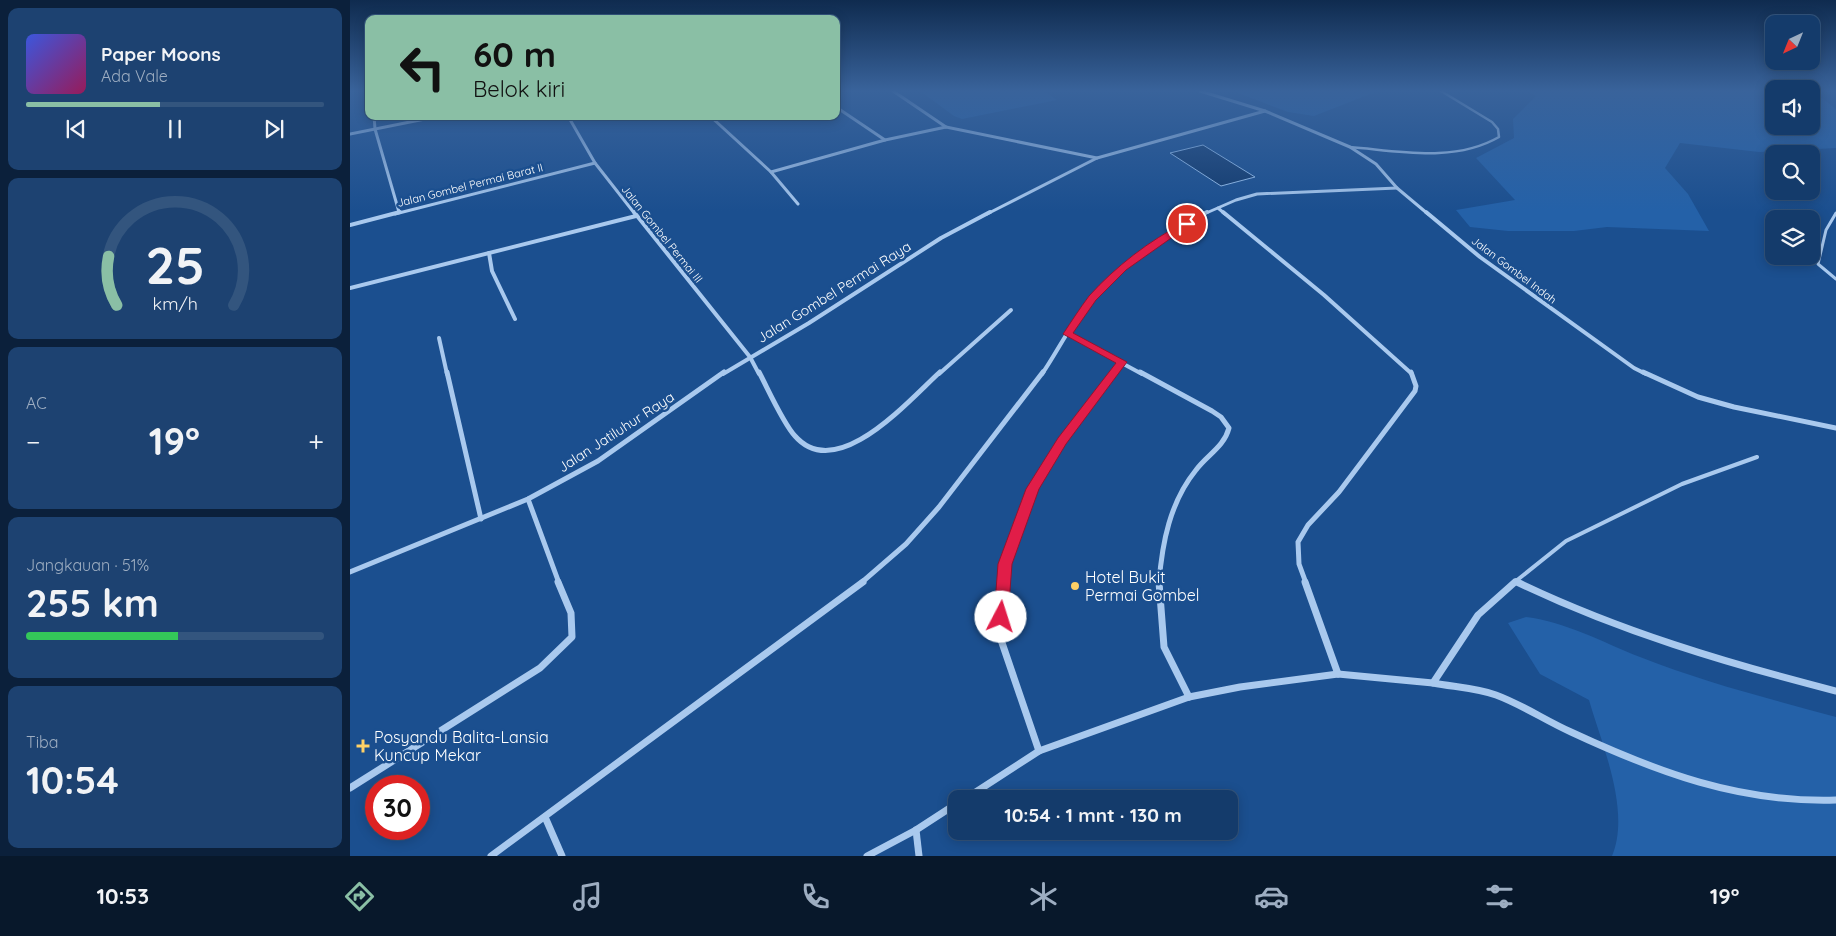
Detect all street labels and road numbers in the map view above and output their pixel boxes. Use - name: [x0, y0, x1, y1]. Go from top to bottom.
- street label: Jalan Gombel Permai Barat II: [396, 160, 544, 210]
- street label: Jalan Gombel Permai III: [618, 182, 706, 286]
- street label: Jalan Gombel Indah: [1469, 233, 1559, 307]
- street label: Jalan Gombel Permai Raya: [754, 237, 914, 347]
- street label: Jalan Jatiluhur Raya: [555, 388, 677, 476]

